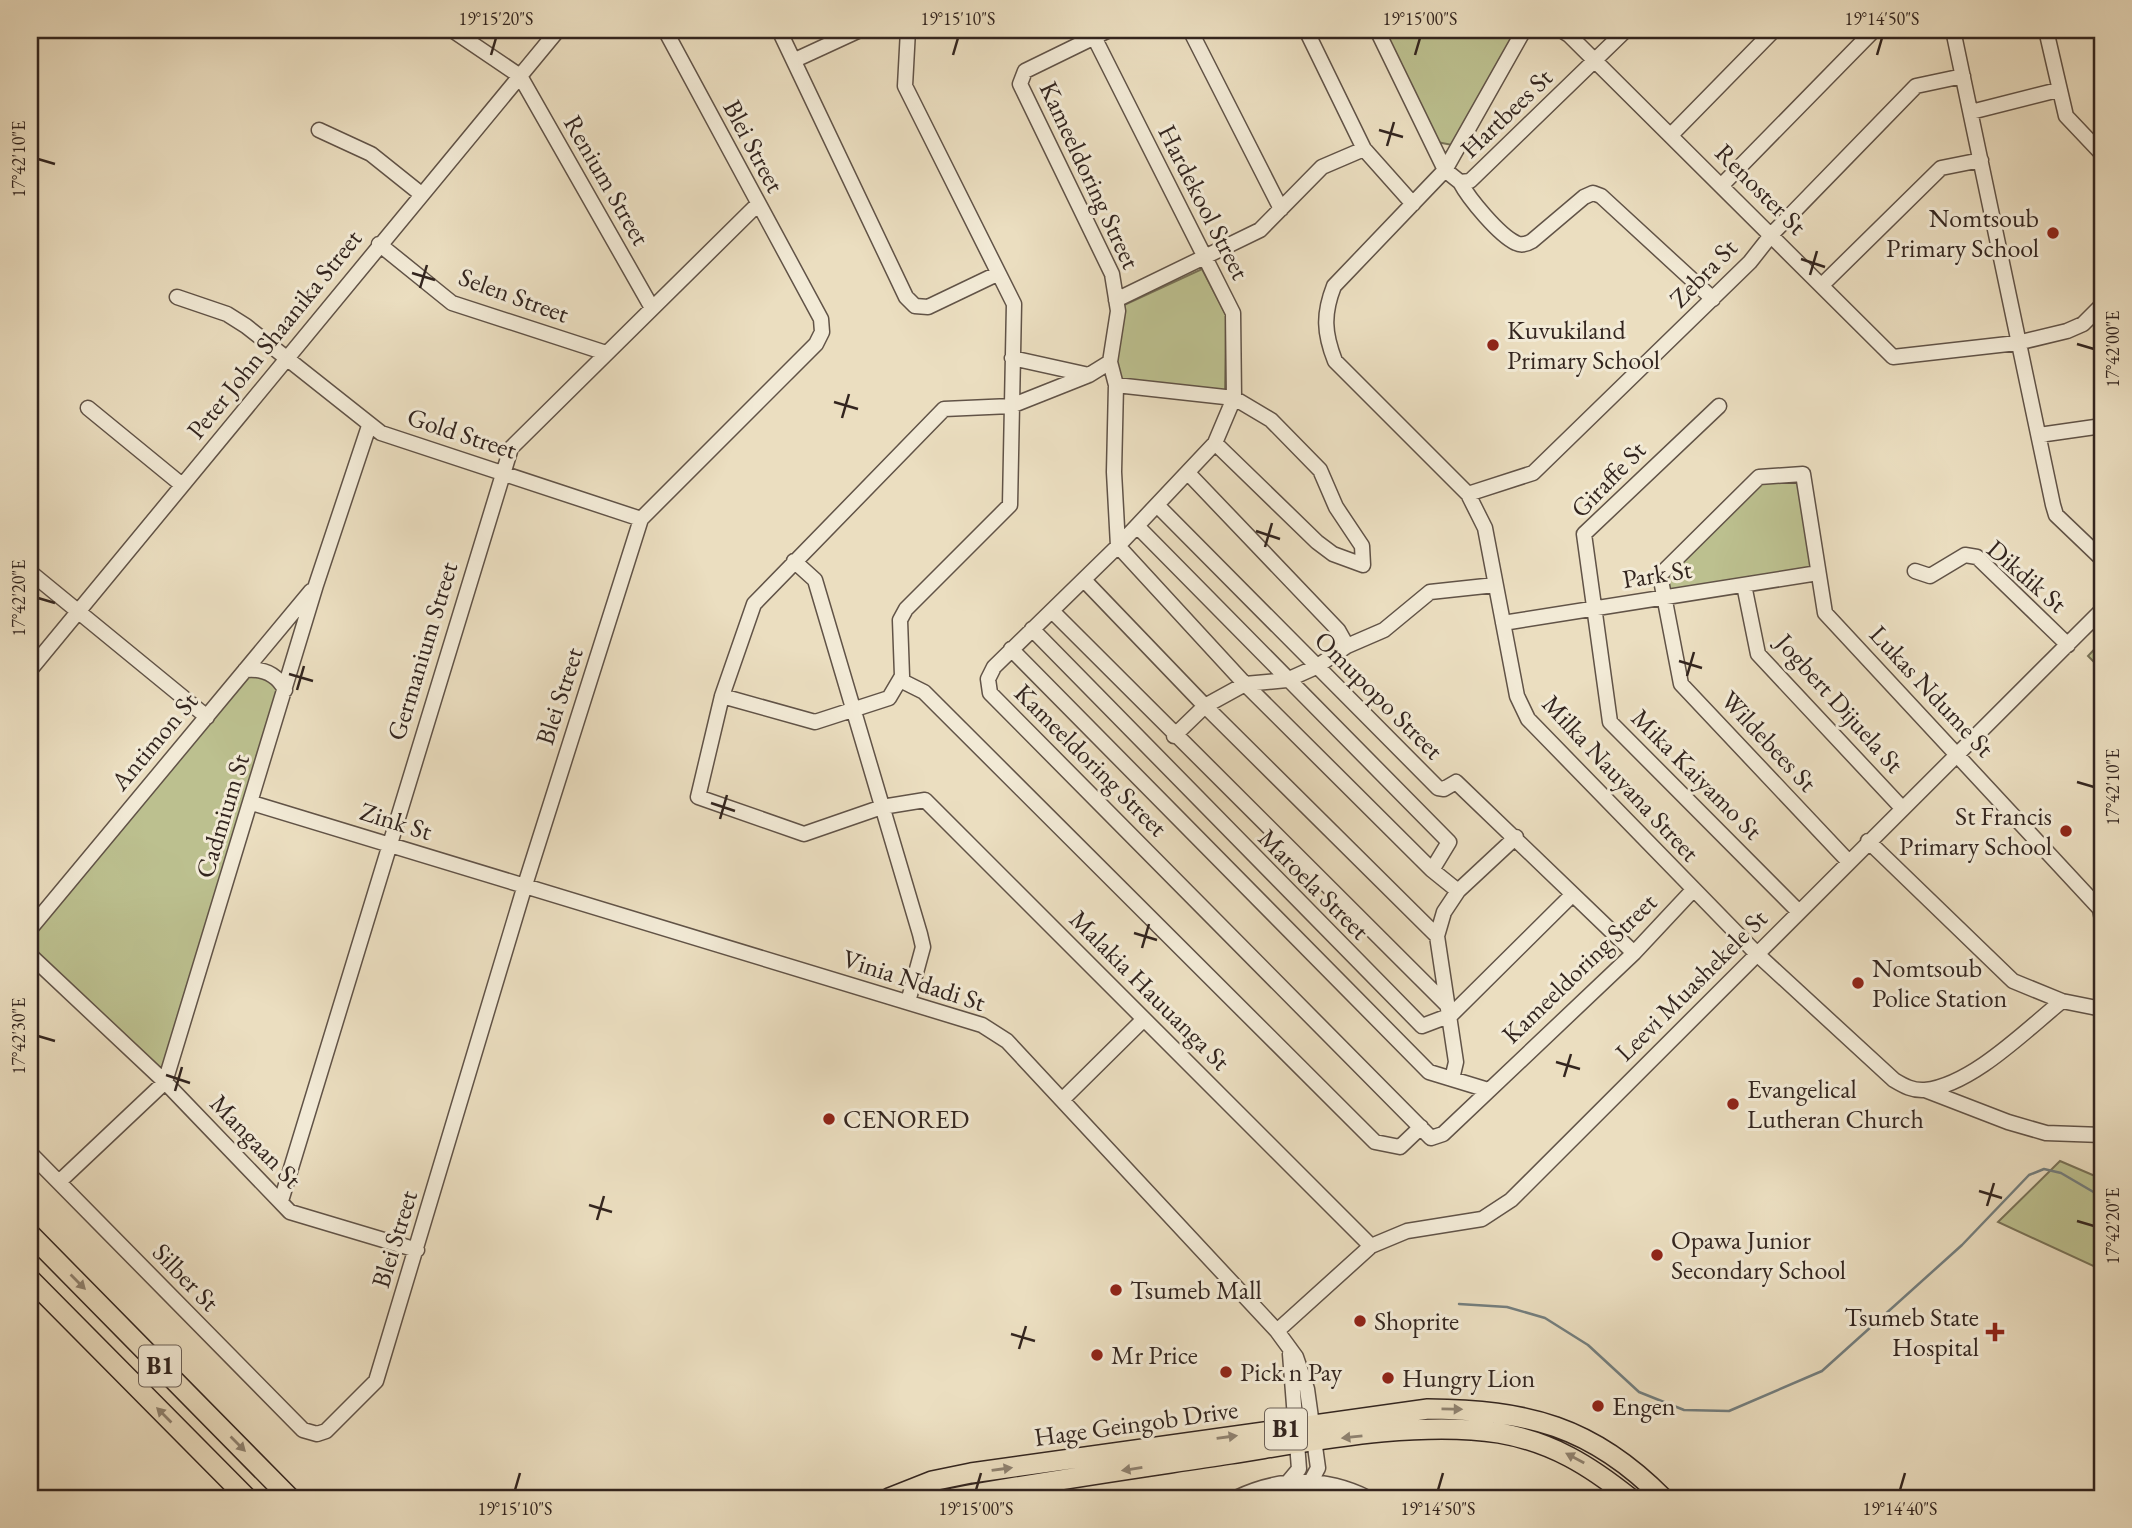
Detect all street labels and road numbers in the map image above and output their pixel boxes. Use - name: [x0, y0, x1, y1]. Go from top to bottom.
- street label: Hartbees St: [1453, 61, 1559, 165]
- street label: Kameeldoring Street: [1032, 76, 1148, 274]
- street label: Blei Street: [715, 94, 793, 198]
- street label: Renium Street: [556, 109, 658, 251]
- street label: Hardekool Street: [1150, 119, 1258, 285]
- street label: Renoster St: [1708, 136, 1814, 242]
- street label: Peter John Shaanika Street: [179, 222, 369, 446]
- street label: Zebra St: [1662, 231, 1744, 315]
- street label: Selen Street: [454, 259, 574, 331]
- street label: Gold Street: [403, 399, 521, 467]
- street label: Giraffe St: [1563, 433, 1653, 525]
- street label: Dikdik St: [1980, 532, 2074, 620]
- street label: Park St: [1620, 552, 1694, 596]
- street label: Germanium Street: [379, 558, 465, 744]
- street label: Lukas Ndume St: [1862, 618, 2002, 764]
- street label: Omupopo Street: [1307, 623, 1451, 767]
- street label: Jogbert Dijuela St: [1767, 625, 1912, 780]
- street label: Blei Street: [527, 643, 591, 749]
- street label: Kameeldoring Street: [1007, 676, 1175, 844]
- street label: Wildebees St: [1713, 683, 1825, 799]
- street label: Antimon St: [102, 685, 205, 798]
- street label: Milka Nauyana Street: [1535, 687, 1707, 869]
- street label: Mika Kaiyamo St: [1624, 701, 1770, 847]
- street label: Cadmium St: [187, 750, 257, 882]
- street label: Zink St: [356, 794, 436, 848]
- street label: Maroela Street: [1251, 821, 1377, 947]
- street label: Kameeldoring Street: [1494, 885, 1664, 1051]
- street label: Malakia Hauuanga St: [1062, 902, 1238, 1078]
- street label: Leevi Muashekele St: [1608, 902, 1774, 1068]
- street label: Vinia Ndadi St: [838, 941, 990, 1019]
- street label: Mangaan St: [203, 1087, 309, 1195]
- street label: Blei Street: [363, 1186, 425, 1292]
- street label: Silber St: [145, 1236, 227, 1318]
- road number: B1: [139, 1346, 181, 1386]
- street label: Hage Geingob Drive: [1032, 1392, 1240, 1454]
- road number: B1: [1265, 1408, 1307, 1450]

